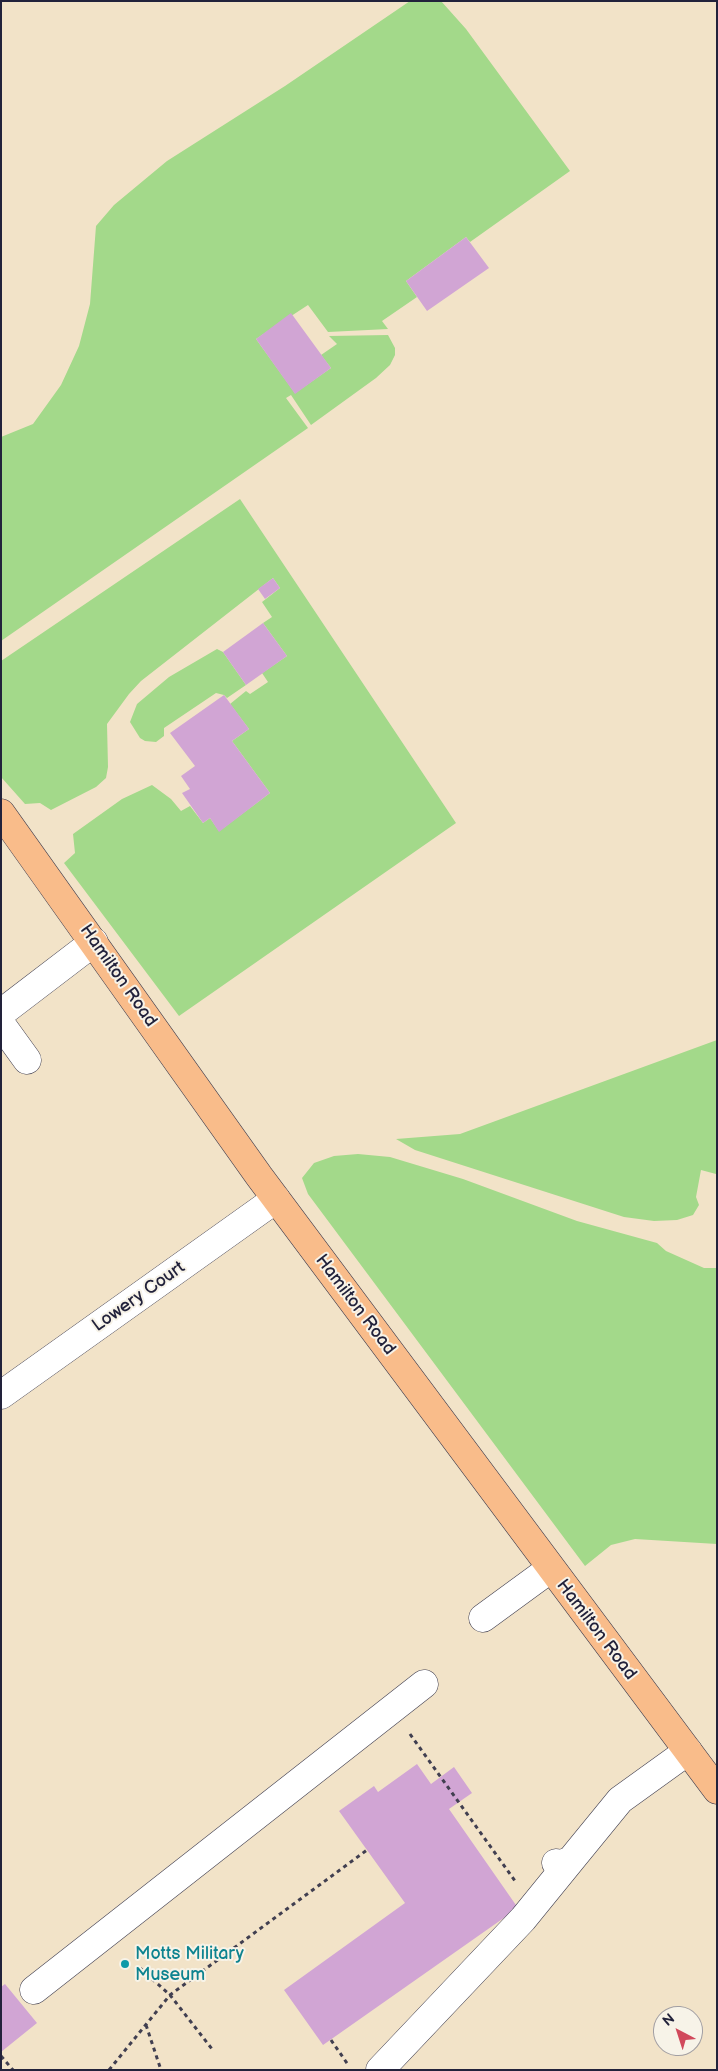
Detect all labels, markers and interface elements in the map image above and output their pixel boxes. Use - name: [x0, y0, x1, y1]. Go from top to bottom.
- street label: Hamilton Road: [75, 921, 161, 1031]
- street label: Hamilton Road: [310, 1251, 400, 1359]
- street label: Lowery Court: [89, 1257, 189, 1337]
- street label: Hamilton Road: [551, 1576, 641, 1684]
- place label: Motts Military Museum: [135, 1943, 244, 1986]
- marker: Motts Military Museum: [119, 1958, 131, 1970]
- north arrow: [653, 2006, 703, 2056]
- text: N: [659, 2010, 678, 2030]

